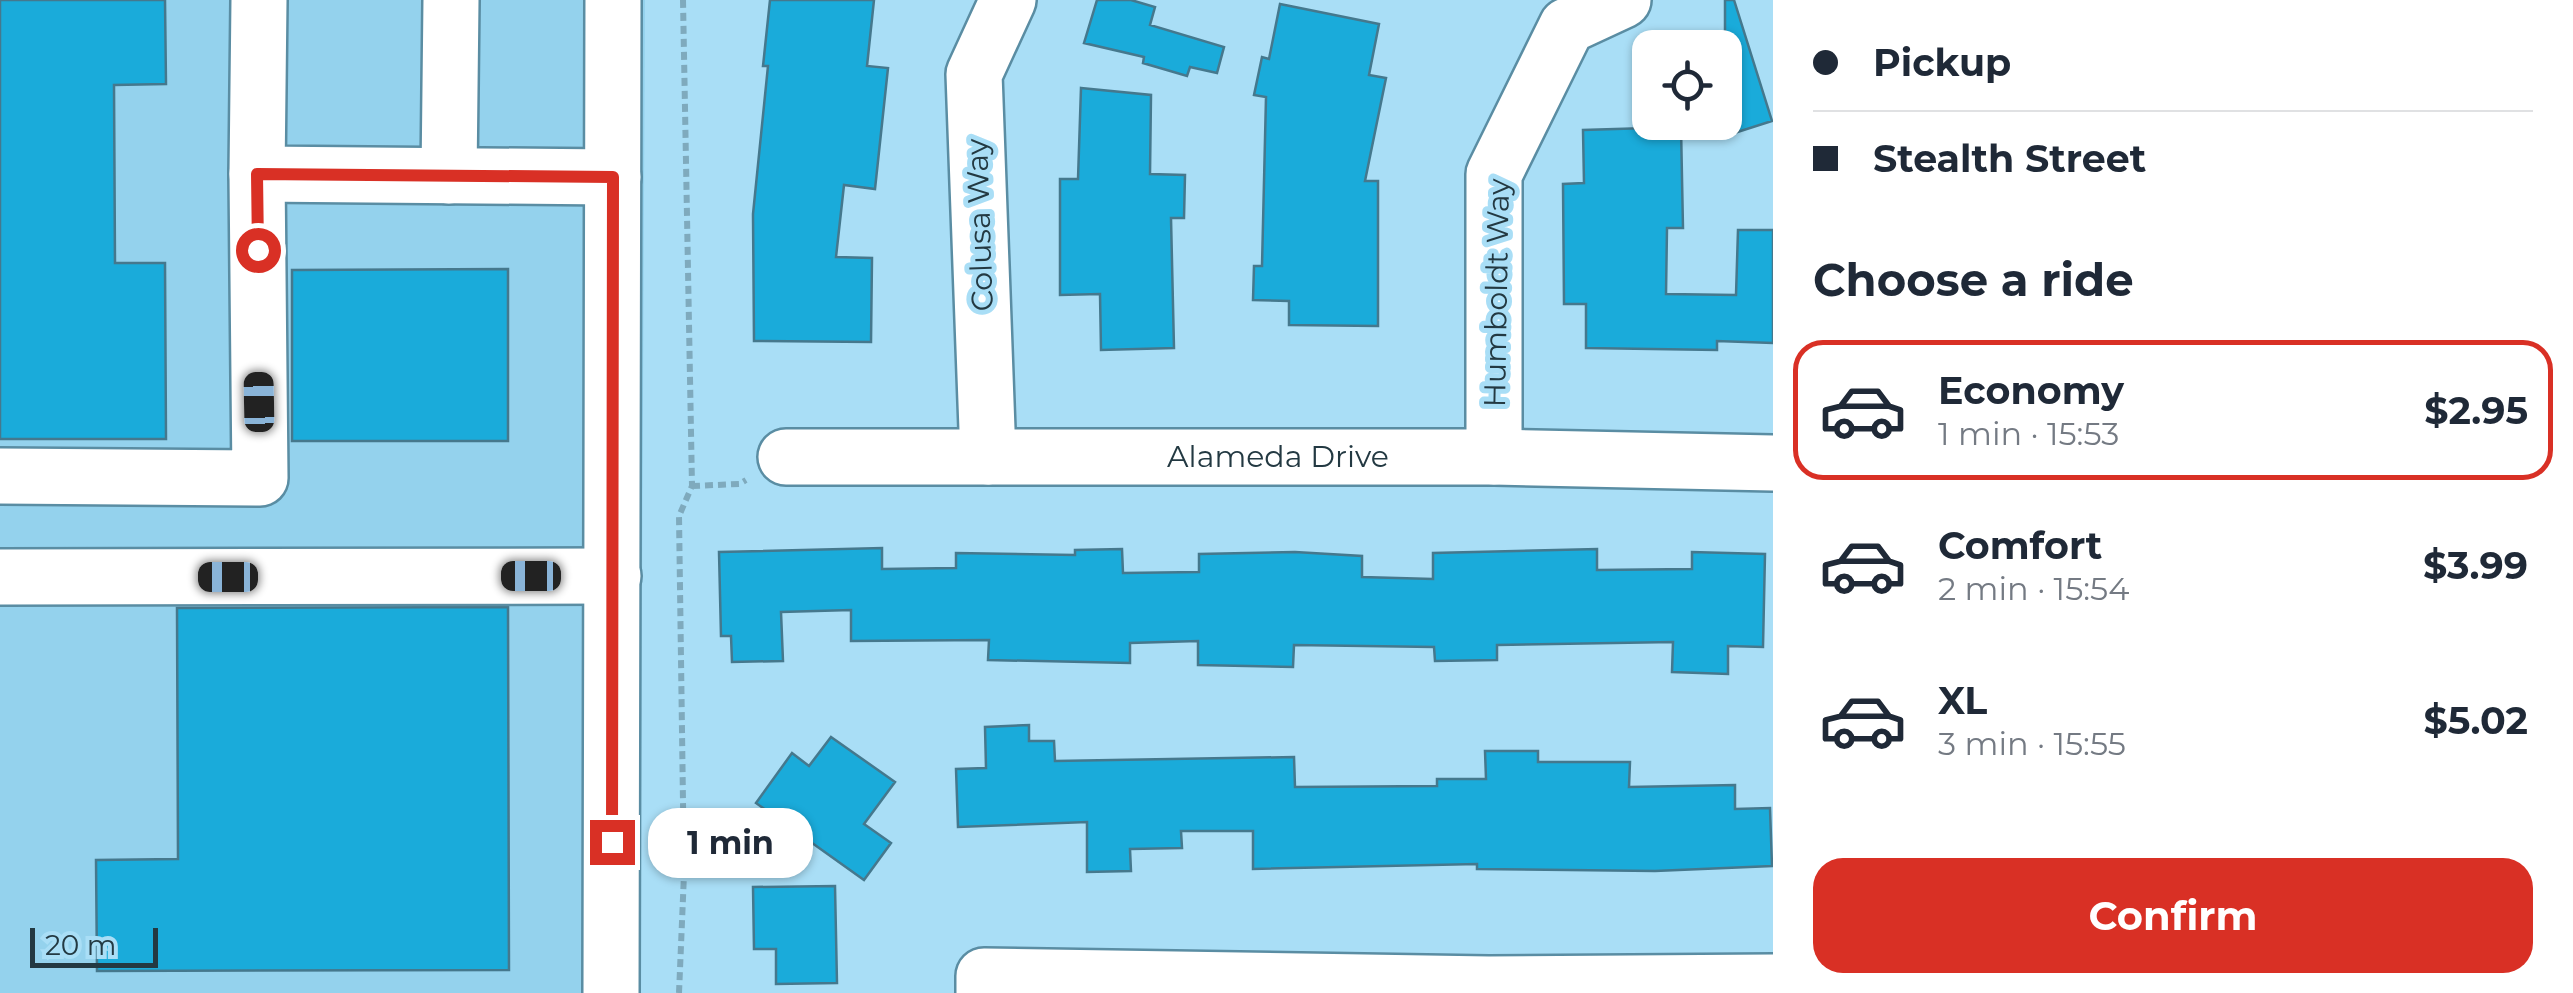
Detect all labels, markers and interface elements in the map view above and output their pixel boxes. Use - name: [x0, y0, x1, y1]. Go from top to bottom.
- map controls: [1632, 30, 1742, 140]
- button: locate: [1632, 30, 1742, 140]
- text: Pickup: [1873, 39, 2011, 86]
- text: Stealth Street: [1873, 135, 2146, 182]
- street label: Colusa Way: [958, 137, 1001, 312]
- street label: Humboldt Way: [1476, 178, 1517, 408]
- route start: [236, 228, 281, 273]
- text: Choose a ride: [1813, 252, 2134, 307]
- icon: car: [1818, 365, 1908, 455]
- text: Economy: [1938, 367, 2124, 414]
- car: [243, 372, 275, 432]
- text: $2.95: [2424, 387, 2528, 434]
- text: 1 min · 15:53: [1938, 414, 2119, 453]
- street label: Alameda Drive: [1167, 438, 1389, 475]
- icon: car: [1818, 520, 1908, 610]
- text: Comfort: [1938, 522, 2102, 569]
- text: $3.99: [2423, 542, 2528, 589]
- car: [501, 561, 561, 591]
- car: [198, 562, 258, 592]
- text: 2 min · 15:54: [1938, 569, 2129, 608]
- icon: car: [1818, 675, 1908, 765]
- text: XL: [1938, 677, 1987, 724]
- text: $5.02: [2424, 697, 2528, 744]
- text: 3 min · 15:55: [1938, 724, 2126, 763]
- callout: 1 min: [647, 807, 812, 877]
- route end: [590, 820, 635, 865]
- text: 1 min: [687, 823, 774, 862]
- button: Confirm: [1813, 858, 2533, 973]
- scale bar: [30, 923, 158, 968]
- text: 20 m: [45, 928, 116, 962]

